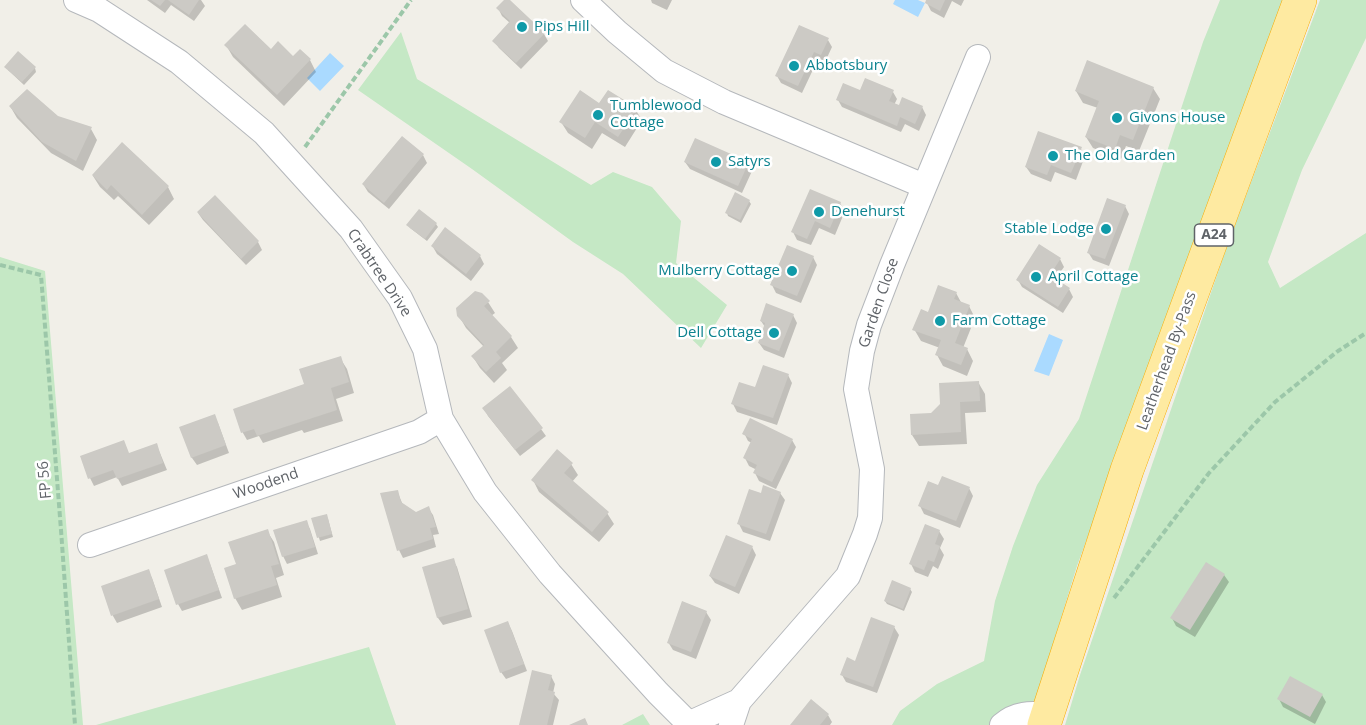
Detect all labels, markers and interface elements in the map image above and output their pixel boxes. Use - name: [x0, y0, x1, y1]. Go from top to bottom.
- place label: Pips Hill: [534, 18, 589, 36]
- marker: Pips Hill: [515, 20, 529, 34]
- place label: Abbotsbury: [806, 57, 887, 75]
- marker: Abbotsbury: [787, 59, 801, 73]
- place label: Tumblewood Cottage: [610, 97, 702, 132]
- marker: Tumblewood Cottage: [591, 108, 605, 122]
- place label: Givons House: [1129, 109, 1225, 127]
- marker: Givons House: [1110, 111, 1124, 125]
- place label: The Old Garden: [1065, 147, 1175, 165]
- marker: The Old Garden: [1046, 149, 1060, 163]
- place label: Satyrs: [728, 153, 771, 171]
- marker: Satyrs: [709, 155, 723, 169]
- place label: Denehurst: [831, 203, 905, 221]
- marker: Denehurst: [812, 205, 826, 219]
- place label: Stable Lodge: [1004, 220, 1094, 238]
- marker: Stable Lodge: [1099, 222, 1113, 236]
- road number: A24: [1194, 224, 1234, 246]
- street label: Crabtree Drive: [343, 226, 415, 320]
- street label: Garden Close: [855, 256, 903, 350]
- place label: Mulberry Cottage: [658, 262, 780, 280]
- marker: Mulberry Cottage: [785, 264, 799, 278]
- place label: April Cottage: [1048, 268, 1138, 286]
- marker: April Cottage: [1029, 270, 1043, 284]
- street label: Leatherhead By-Pass: [1134, 289, 1200, 433]
- place label: Farm Cottage: [952, 312, 1046, 330]
- marker: Farm Cottage: [933, 314, 947, 328]
- place label: Dell Cottage: [677, 324, 762, 342]
- marker: Dell Cottage: [767, 326, 781, 340]
- street label: FP 56: [34, 460, 56, 500]
- street label: Woodend: [231, 464, 301, 504]

